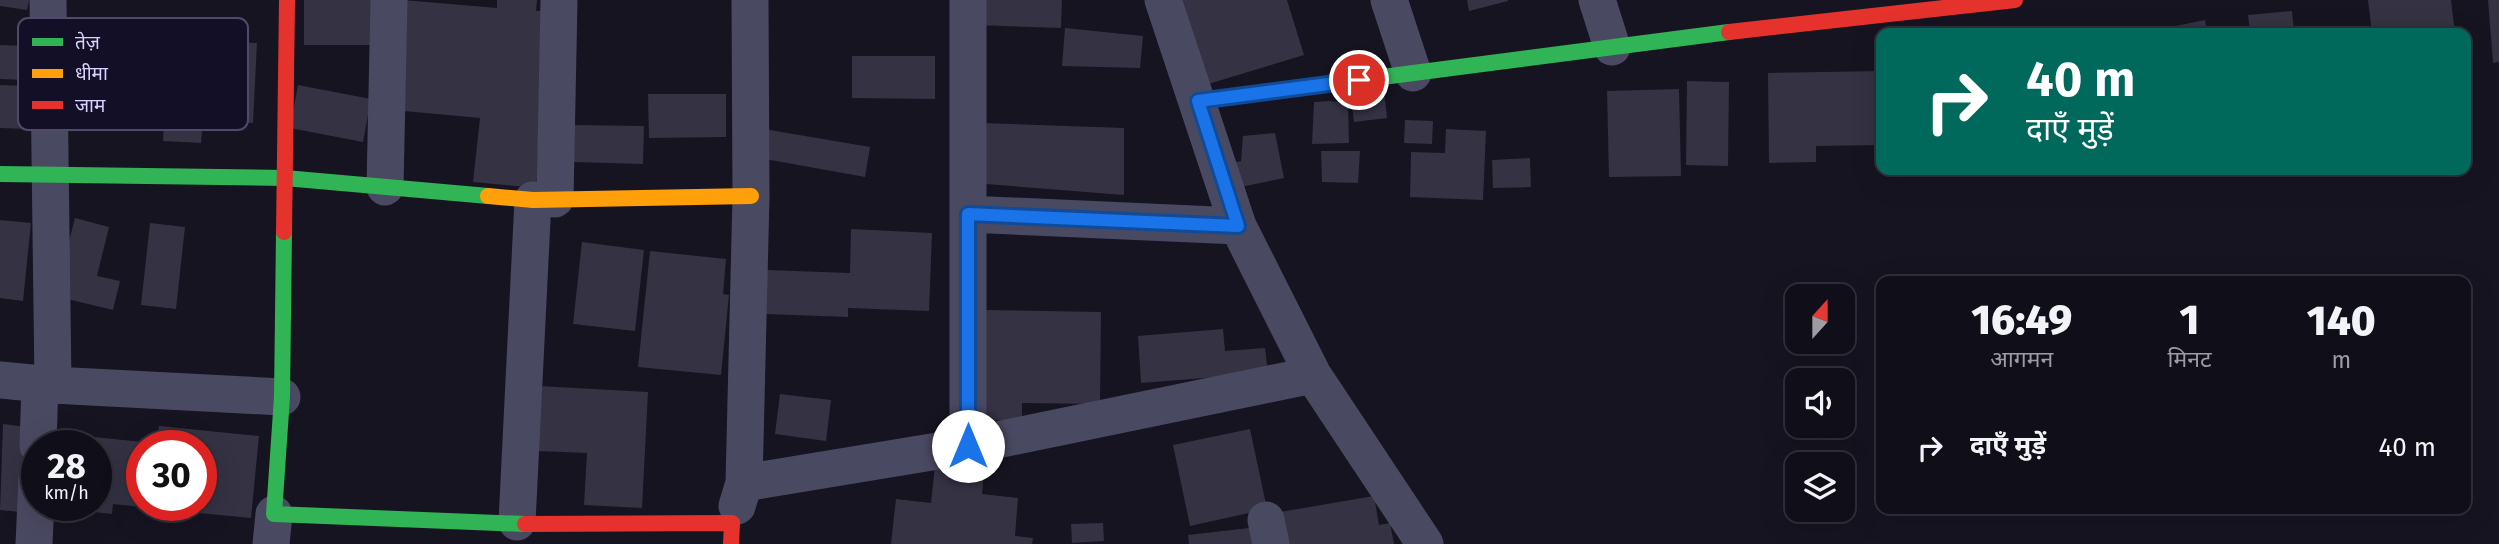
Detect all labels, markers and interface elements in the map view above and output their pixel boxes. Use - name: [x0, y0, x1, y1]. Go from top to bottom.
- legend: [18, 18, 248, 130]
- text: तेज़: [75, 31, 101, 54]
- pin: [1329, 50, 1389, 110]
- text: 40 m: [2026, 50, 2135, 109]
- icon: right: [1911, 56, 2002, 147]
- icon: arrive: [1340, 61, 1378, 99]
- text: धीमा: [75, 62, 109, 85]
- text: जाम: [75, 94, 106, 117]
- text: दाएँ मुड़ें: [2026, 110, 2114, 148]
- north arrow: [1785, 284, 1855, 354]
- map controls: [1785, 284, 1855, 522]
- text: 16:49: [1971, 295, 2072, 345]
- text: 1: [2180, 295, 2199, 345]
- text: 140: [2307, 296, 2376, 346]
- text: आगमन: [1990, 345, 2053, 373]
- text: मिनट: [2168, 345, 2212, 373]
- text: m: [2331, 346, 2351, 374]
- button: sound: [1785, 368, 1855, 438]
- position arrow: [931, 409, 1005, 483]
- icon: right: [1911, 429, 1949, 467]
- speed limit sign: 30: [126, 430, 217, 521]
- text: दाएँ मुड़ें: [1970, 430, 2046, 461]
- text: 40 m: [2378, 432, 2436, 463]
- text: 28: [47, 445, 86, 487]
- button: layers: [1785, 452, 1855, 522]
- text: km/h: [44, 482, 89, 504]

